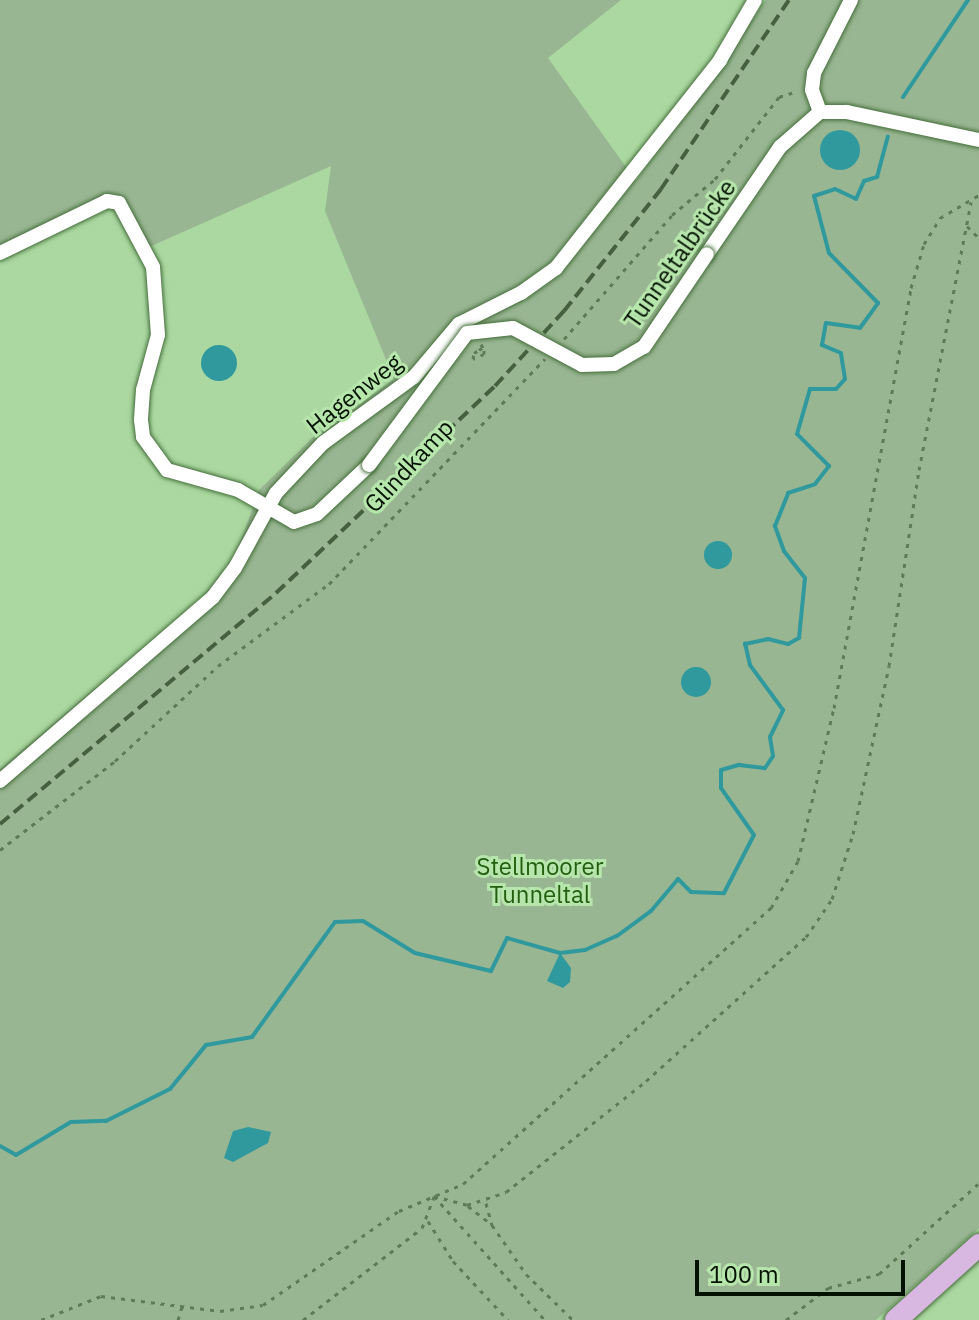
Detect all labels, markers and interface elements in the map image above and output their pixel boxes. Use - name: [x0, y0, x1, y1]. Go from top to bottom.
- street label: Tunneltalbrücke: [618, 174, 742, 334]
- street label: Hagenweg: [301, 348, 407, 440]
- street label: Glindkamp: [359, 413, 459, 519]
- park label: Stellmoorer Tunneltal: [477, 853, 603, 909]
- scale bar: [699, 1244, 909, 1294]
- text: 100 m: [709, 1258, 779, 1290]

